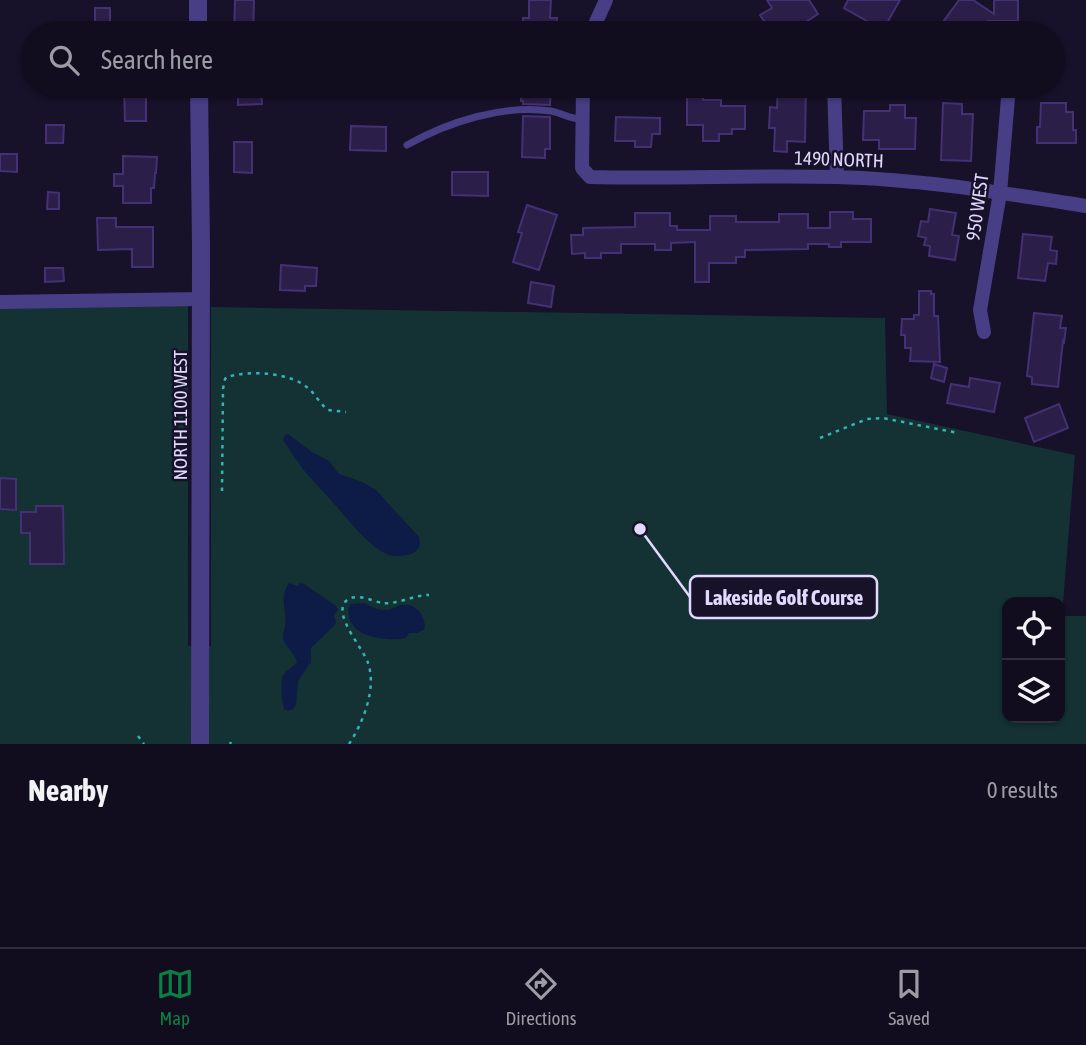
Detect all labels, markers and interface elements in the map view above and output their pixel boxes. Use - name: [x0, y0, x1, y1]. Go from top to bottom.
- search box: [21, 21, 1065, 98]
- icon: search: [45, 41, 83, 79]
- text: Search here: [101, 45, 213, 75]
- street label: 1490 NORTH: [794, 146, 884, 172]
- street label: 950 WEST: [961, 171, 993, 242]
- street label: NORTH 1100 WEST: [169, 349, 191, 480]
- callout: Lakeside Golf Course: [690, 576, 877, 618]
- text: Lakeside Golf Course: [705, 585, 863, 609]
- map controls: [1002, 597, 1065, 723]
- button: locate: [1002, 597, 1065, 660]
- button: layers: [1002, 660, 1065, 723]
- text: Nearby: [28, 773, 108, 807]
- text: 0 results: [987, 777, 1058, 803]
- tab: Map: [156, 965, 194, 1029]
- tab: Directions: [506, 965, 576, 1029]
- tab: Saved: [888, 965, 930, 1029]

